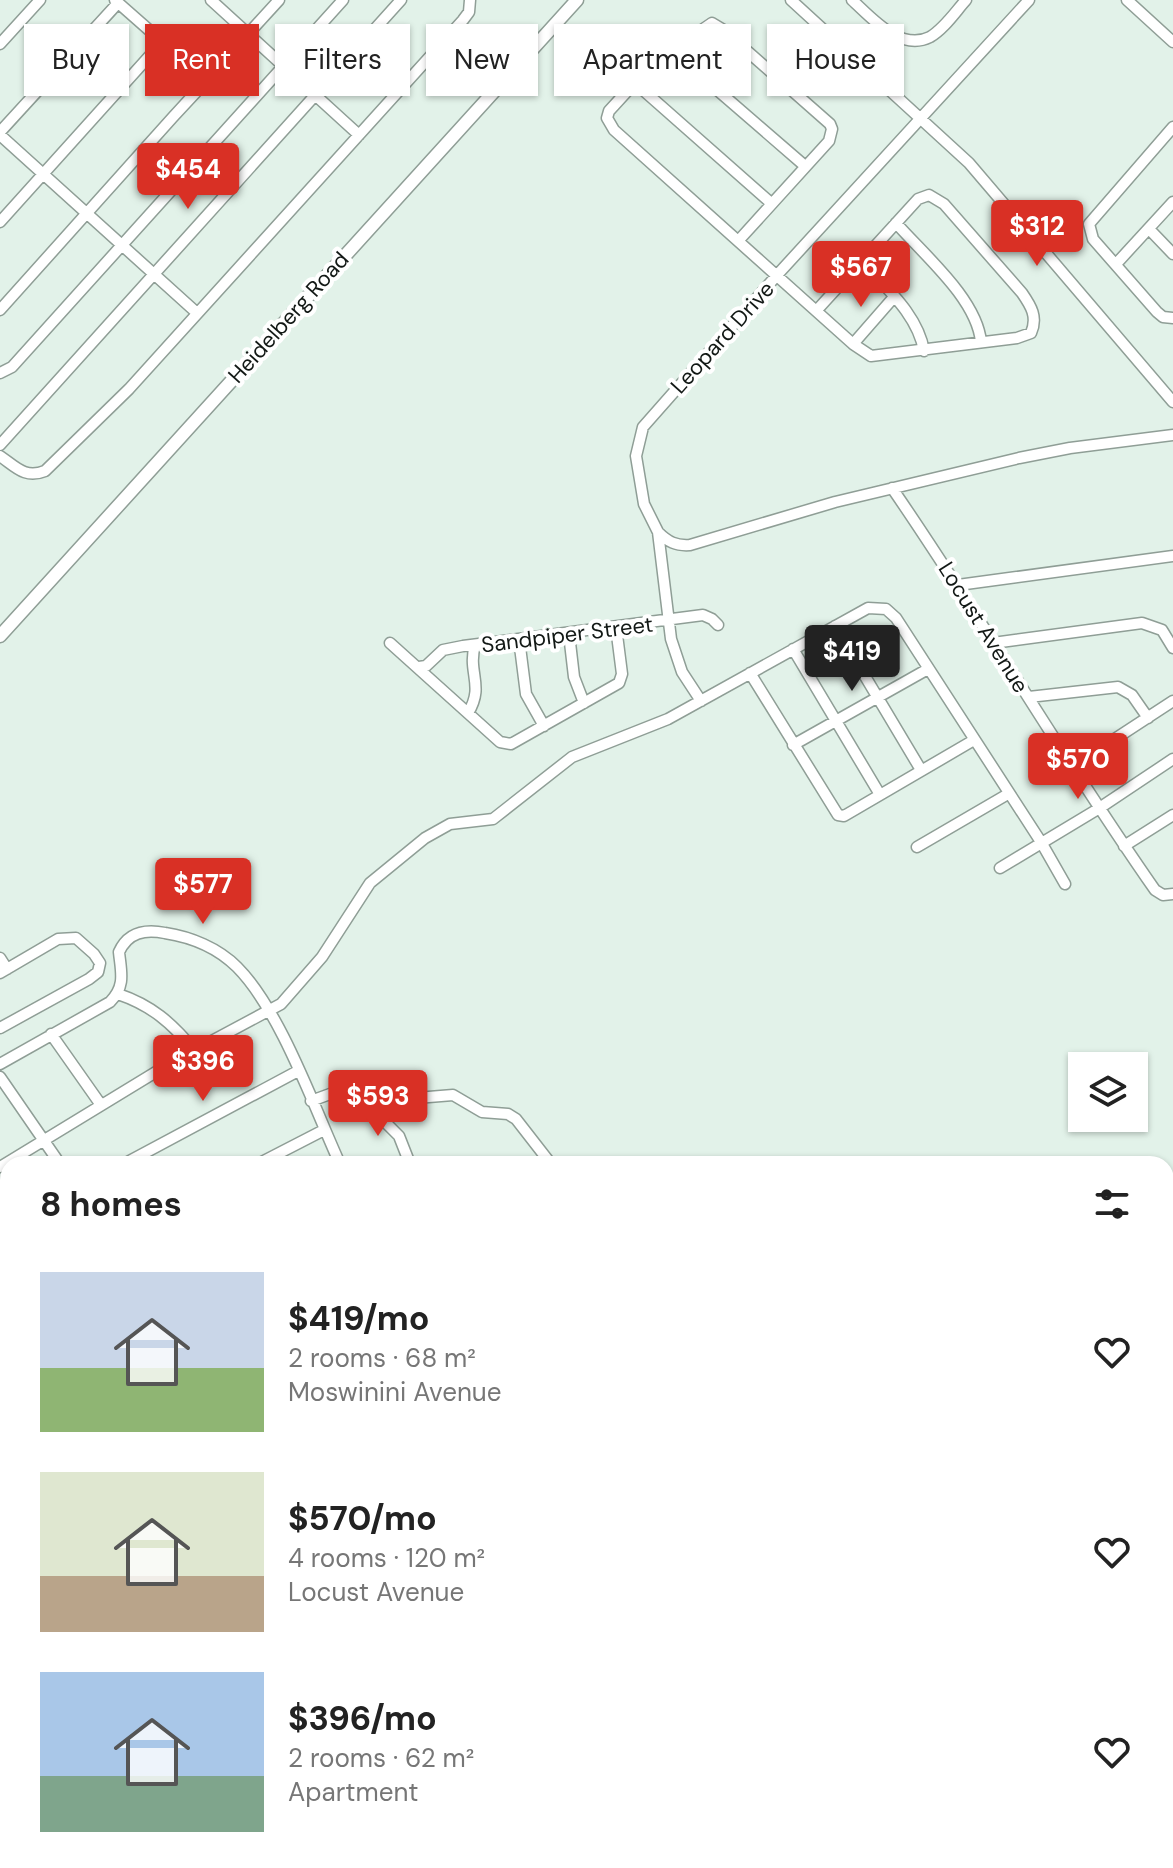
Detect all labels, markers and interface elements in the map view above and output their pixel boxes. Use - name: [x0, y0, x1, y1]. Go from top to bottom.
- chip: Buy: [24, 24, 129, 96]
- chip: Rent: [145, 24, 259, 96]
- chip: Filters: [275, 24, 410, 96]
- chip: New: [426, 24, 538, 96]
- chip: Apartment: [554, 24, 751, 96]
- chip: House: [767, 24, 904, 96]
- pin: $454: [141, 143, 235, 211]
- text: $454: [155, 152, 221, 186]
- pin: $312: [990, 200, 1084, 268]
- text: $312: [1009, 209, 1065, 243]
- pin: $567: [814, 241, 908, 309]
- street label: Heidelberg Road: [222, 245, 355, 389]
- text: $567: [830, 250, 892, 284]
- street label: Leopard Drive: [664, 275, 781, 400]
- street label: Locust Avenue: [932, 556, 1035, 698]
- street label: Sandpiper Street: [480, 610, 655, 659]
- pin: $419: [805, 625, 899, 693]
- text: $419: [823, 634, 881, 668]
- pin: $570: [1031, 733, 1125, 801]
- text: $570: [1046, 742, 1110, 776]
- pin: $577: [156, 858, 250, 926]
- text: $577: [173, 867, 233, 901]
- pin: $396: [156, 1035, 250, 1103]
- text: $396: [171, 1044, 235, 1078]
- map controls: [1068, 1052, 1148, 1132]
- button: layers: [1068, 1052, 1148, 1132]
- pin: $593: [331, 1070, 425, 1138]
- text: $593: [346, 1079, 410, 1113]
- text: 8 homes: [40, 1182, 182, 1227]
- icon: filters: [1090, 1182, 1134, 1226]
- text: $419/mo: [288, 1296, 430, 1341]
- icon: home: [104, 1304, 200, 1400]
- icon: heart: [1090, 1330, 1134, 1374]
- text: 2 rooms · 68 m²: [288, 1341, 476, 1375]
- text: Moswinini Avenue: [288, 1375, 502, 1409]
- text: $570/mo: [288, 1496, 437, 1541]
- icon: home: [104, 1504, 200, 1600]
- icon: heart: [1090, 1530, 1134, 1574]
- text: 4 rooms · 120 m²: [288, 1541, 485, 1575]
- text: Locust Avenue: [288, 1575, 464, 1609]
- text: $396/mo: [288, 1696, 437, 1741]
- icon: home: [104, 1704, 200, 1800]
- icon: heart: [1090, 1730, 1134, 1774]
- text: 2 rooms · 62 m²: [288, 1741, 474, 1775]
- text: Apartment: [288, 1775, 419, 1809]

